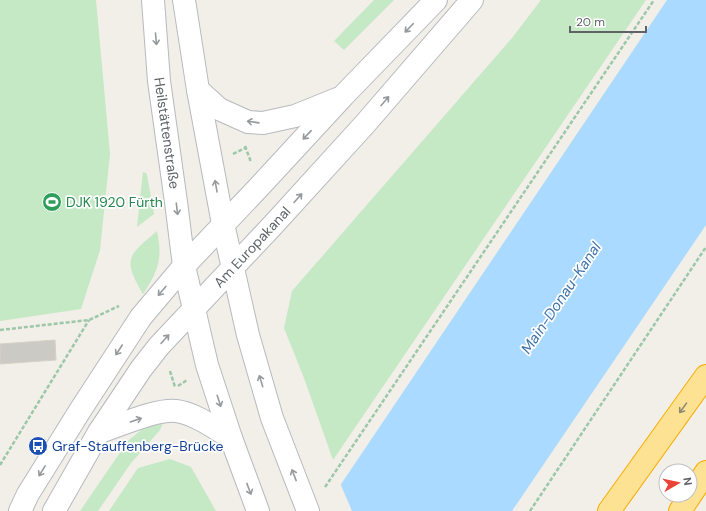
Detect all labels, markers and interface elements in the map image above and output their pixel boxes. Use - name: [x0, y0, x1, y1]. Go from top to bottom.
- scale bar: [570, 8, 646, 34]
- text: 20 m: [576, 14, 605, 30]
- one-way arrow: [404, 23, 413, 33]
- one-way arrow: [152, 32, 159, 45]
- street label: Heilstättenstraße: [150, 76, 184, 190]
- one-way arrow: [380, 96, 389, 107]
- one-way arrow: [247, 118, 260, 126]
- one-way arrow: [303, 130, 312, 140]
- one-way arrow: [212, 180, 220, 193]
- sports icon: DJK 1920 Fürth: [41, 191, 63, 213]
- place label: DJK 1920 Fürth: [66, 193, 163, 211]
- one-way arrow: [293, 193, 302, 203]
- one-way arrow: [174, 202, 181, 215]
- street label: Am Europakanal: [210, 203, 294, 291]
- water label: Main-Donau-Kanal: [516, 238, 606, 358]
- one-way arrow: [158, 286, 167, 297]
- one-way arrow: [161, 334, 170, 344]
- one-way arrow: [115, 344, 123, 355]
- one-way arrow: [257, 375, 264, 388]
- one-way arrow: [216, 394, 223, 407]
- one-way arrow: [679, 402, 687, 413]
- one-way arrow: [130, 415, 142, 423]
- bus stop icon: Graf-Stauffenberg-Brücke: [27, 435, 49, 457]
- place label: Graf-Stauffenberg-Brücke: [52, 437, 224, 455]
- north arrow: [658, 463, 698, 503]
- one-way arrow: [38, 465, 46, 476]
- one-way arrow: [289, 469, 297, 481]
- text: N: [680, 476, 695, 486]
- one-way arrow: [246, 482, 254, 494]

